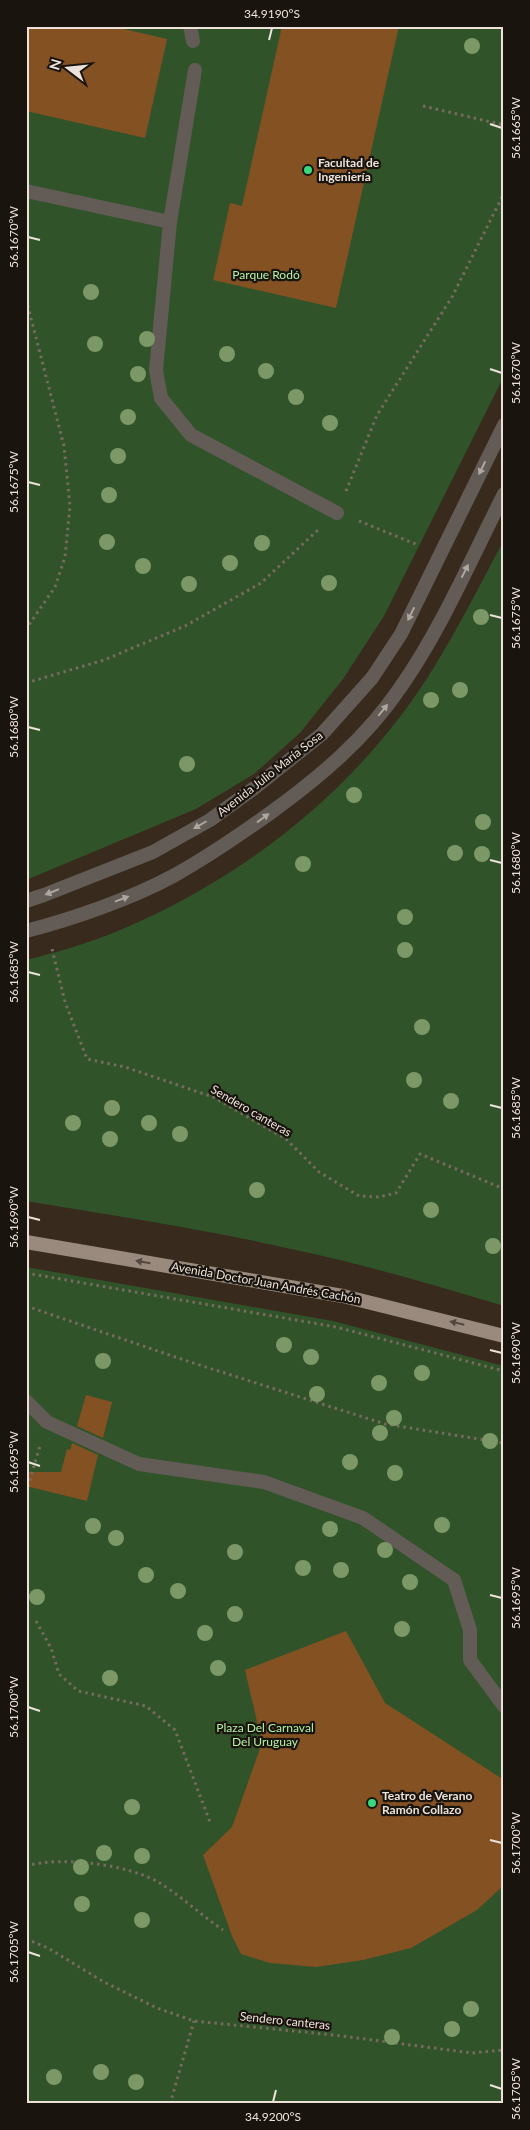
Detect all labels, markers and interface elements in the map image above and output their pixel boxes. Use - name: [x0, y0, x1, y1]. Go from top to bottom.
- text: 34.9190°S: [244, 6, 300, 21]
- north arrow: [42, 42, 92, 92]
- text: N: [45, 57, 65, 72]
- text: 56.1665°W: [508, 96, 523, 159]
- place label: Facultad de Ingeniería: [318, 155, 380, 184]
- marker: Facultad de Ingeniería: [302, 164, 314, 176]
- text: 56.1670°W: [6, 205, 21, 268]
- park label: Parque Rodó: [232, 267, 300, 282]
- text: 56.1670°W: [508, 341, 523, 404]
- text: 56.1675°W: [6, 450, 21, 513]
- one-way arrow: [478, 461, 487, 476]
- one-way arrow: [462, 564, 470, 578]
- text: 56.1675°W: [508, 586, 523, 649]
- one-way arrow: [407, 607, 415, 621]
- text: 56.1680°W: [6, 695, 21, 758]
- one-way arrow: [377, 704, 388, 717]
- street label: Avenida Julio María Sosa: [214, 728, 325, 819]
- one-way arrow: [256, 813, 270, 823]
- one-way arrow: [193, 821, 206, 830]
- text: 56.1680°W: [508, 831, 523, 894]
- one-way arrow: [45, 889, 59, 897]
- one-way arrow: [115, 894, 129, 902]
- text: 56.1685°W: [6, 940, 21, 1003]
- text: 56.1685°W: [508, 1076, 523, 1139]
- street label: Sendero canteras: [208, 1081, 294, 1140]
- text: 56.1690°W: [6, 1185, 21, 1248]
- one-way arrow: [134, 1257, 150, 1265]
- street label: Avenida Doctor Juan Andrés Cachón: [170, 1258, 362, 1307]
- one-way arrow: [449, 1319, 464, 1327]
- text: 56.1690°W: [508, 1321, 523, 1384]
- text: 56.1695°W: [6, 1430, 21, 1493]
- text: 56.1695°W: [508, 1566, 523, 1629]
- text: 56.1700°W: [6, 1675, 21, 1738]
- park label: Plaza Del Carnaval Del Uruguay: [216, 1720, 314, 1749]
- place label: Teatro de Verano Ramón Collazo: [382, 1788, 472, 1817]
- marker: Teatro de Verano Ramón Collazo: [366, 1797, 378, 1809]
- text: 56.1700°W: [508, 1811, 523, 1874]
- text: 56.1705°W: [6, 1920, 21, 1983]
- street label: Sendero canteras: [239, 2008, 331, 2033]
- text: 56.1705°W: [508, 2057, 523, 2120]
- text: 34.9200°S: [245, 2109, 301, 2124]

